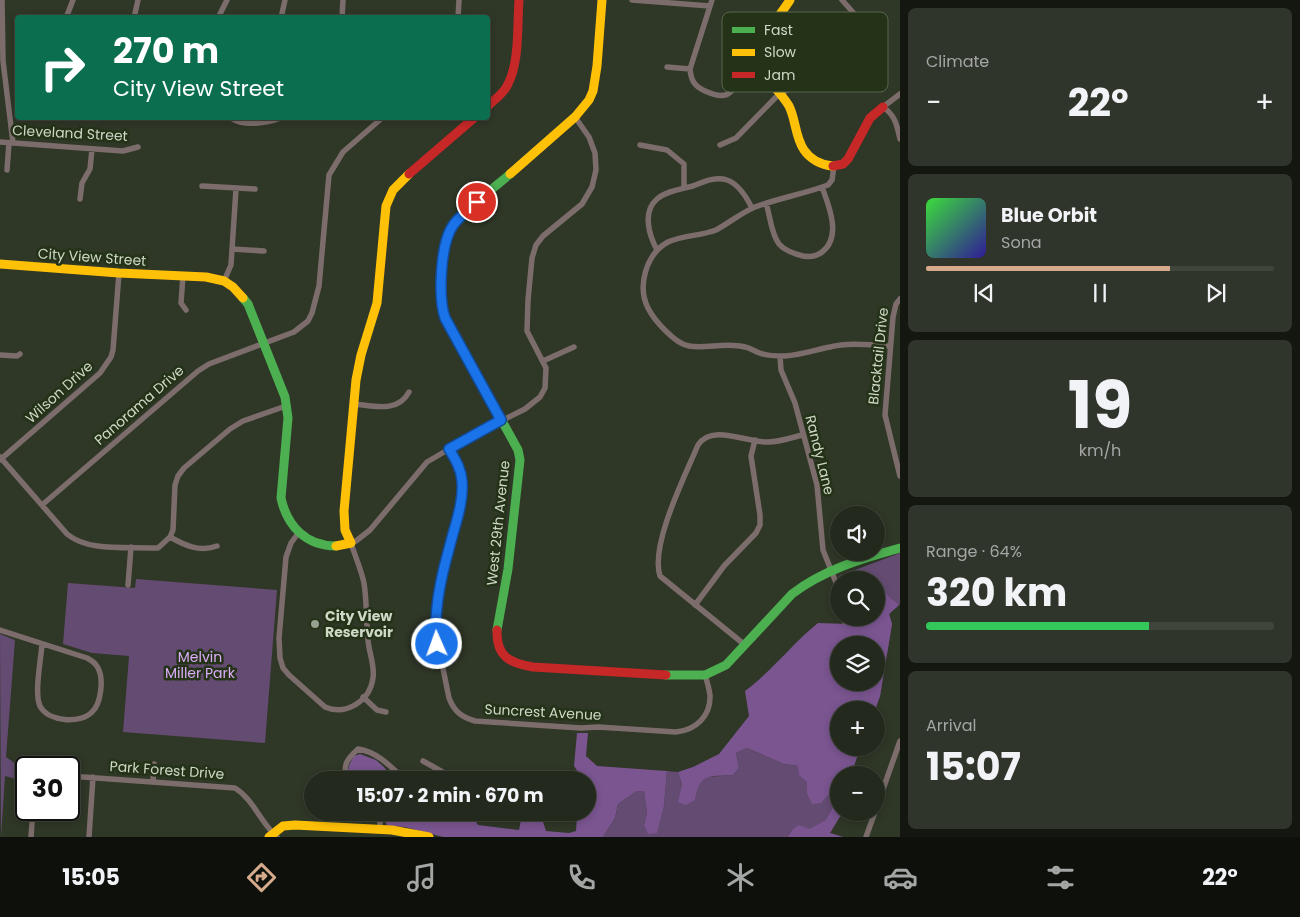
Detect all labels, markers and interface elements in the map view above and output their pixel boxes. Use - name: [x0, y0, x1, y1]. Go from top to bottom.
- legend: [722, 12, 888, 92]
- text: Fast: [764, 20, 793, 40]
- text: 270 m: [113, 26, 219, 75]
- icon: right: [30, 35, 95, 100]
- text: Slow: [764, 42, 797, 62]
- text: Climate: [926, 50, 989, 73]
- text: Jam: [764, 65, 795, 85]
- text: City View Street: [113, 73, 284, 104]
- text: 22°: [1068, 76, 1129, 129]
- text: −: [926, 83, 941, 122]
- text: +: [1255, 83, 1274, 122]
- street label: Cleveland Street: [12, 120, 128, 146]
- pin: [456, 181, 498, 223]
- icon: arrive: [463, 188, 491, 216]
- text: Blue Orbit: [1001, 202, 1097, 229]
- text: Sona: [1001, 231, 1042, 254]
- street label: City View Street: [37, 243, 147, 271]
- icon: previous: [970, 279, 998, 307]
- icon: pause: [1086, 279, 1114, 307]
- icon: next: [1202, 279, 1230, 307]
- street label: Blacktail Drive: [863, 306, 893, 406]
- street label: Wilson Drive: [21, 356, 97, 428]
- street label: Panorama Drive: [90, 360, 188, 450]
- text: 19: [1068, 360, 1132, 451]
- street label: Randy Lane: [800, 413, 840, 497]
- text: km/h: [1079, 439, 1121, 462]
- street label: West 29th Avenue: [481, 459, 515, 587]
- map controls: [830, 506, 885, 821]
- button: sound: [830, 506, 885, 561]
- text: Range · 64%: [926, 540, 1022, 563]
- text: 320 km: [926, 566, 1067, 619]
- button: search: [830, 571, 885, 626]
- place label: City View Reservoir: [325, 606, 393, 642]
- position arrow: [410, 617, 462, 669]
- marker: City View Reservoir: [309, 618, 321, 630]
- button: layers: [830, 636, 885, 691]
- park label: Melvin Miller Park: [165, 647, 236, 683]
- street label: Suncrest Avenue: [484, 699, 602, 725]
- button: +: [830, 701, 885, 756]
- text: Arrival: [926, 714, 976, 737]
- text: 15:07: [926, 740, 1021, 793]
- speed limit sign: 30: [15, 756, 80, 821]
- street label: Park Forest Drive: [109, 756, 225, 784]
- button: −: [830, 766, 885, 821]
- text: 15:07 · 2 min · 670 m: [356, 782, 544, 809]
- icon: directions: [244, 860, 279, 895]
- icon: music: [404, 860, 439, 895]
- icon: phone: [564, 860, 599, 895]
- icon: climate: [723, 860, 758, 895]
- icon: car: [883, 860, 918, 895]
- icon: filters: [1043, 860, 1078, 895]
- text: 15:05: [62, 862, 120, 893]
- text: 22°: [1202, 862, 1238, 893]

